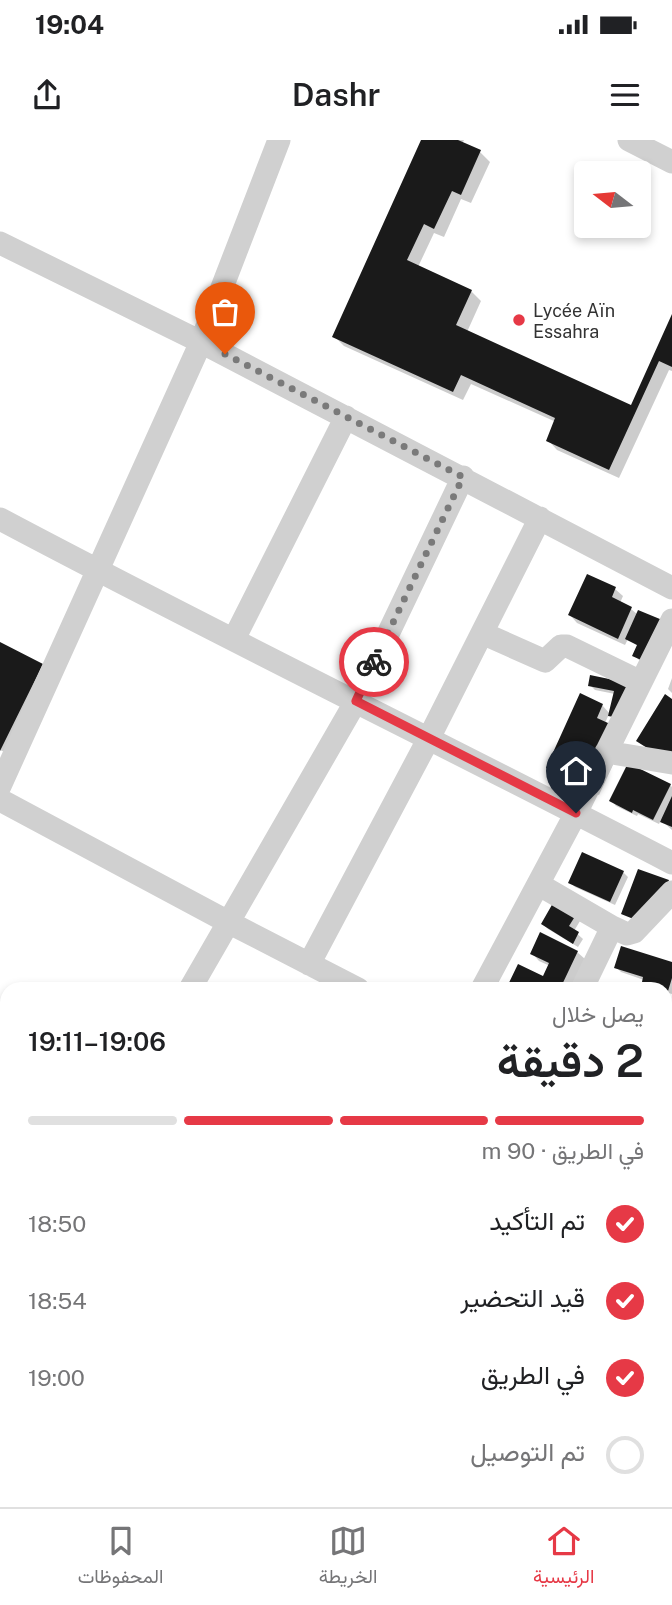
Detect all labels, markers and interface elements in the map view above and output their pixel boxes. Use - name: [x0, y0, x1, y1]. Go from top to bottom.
- text: 19:04: [35, 9, 104, 40]
- icon: share: [28, 76, 66, 114]
- text: Dashr: [292, 76, 380, 113]
- icon: menu: [606, 76, 644, 114]
- north arrow: [574, 161, 651, 238]
- map controls: [574, 161, 651, 238]
- pin: [195, 282, 255, 354]
- icon: bag: [206, 293, 244, 331]
- place label: Lycée Aïn Essahra: [533, 300, 615, 342]
- marker: Lycée Aïn Essahra: [511, 312, 527, 328]
- courier: [339, 627, 409, 697]
- icon: bike: [355, 643, 393, 681]
- pin: [546, 741, 606, 813]
- icon: home: [557, 752, 595, 790]
- text: يصل خلال: [552, 1000, 644, 1027]
- text: 19:06–19:11: [28, 1026, 166, 1057]
- text: 2 دقيقة: [497, 1033, 644, 1087]
- text: في الطريق · 90 m: [482, 1137, 644, 1164]
- text: تم التأكيد: [489, 1205, 585, 1236]
- icon: check: [606, 1205, 644, 1243]
- text: 18:50: [28, 1210, 86, 1237]
- text: قيد التحضير: [460, 1282, 585, 1313]
- icon: check: [606, 1282, 644, 1320]
- text: 18:54: [28, 1287, 87, 1314]
- text: في الطريق: [481, 1359, 585, 1390]
- icon: check: [606, 1359, 644, 1397]
- text: 19:00: [28, 1364, 85, 1391]
- text: تم التوصيل: [470, 1436, 585, 1467]
- tab: المحفوظات: [78, 1522, 163, 1593]
- tab: الخريطة: [319, 1522, 377, 1593]
- tab: الرئيسية: [533, 1522, 594, 1593]

